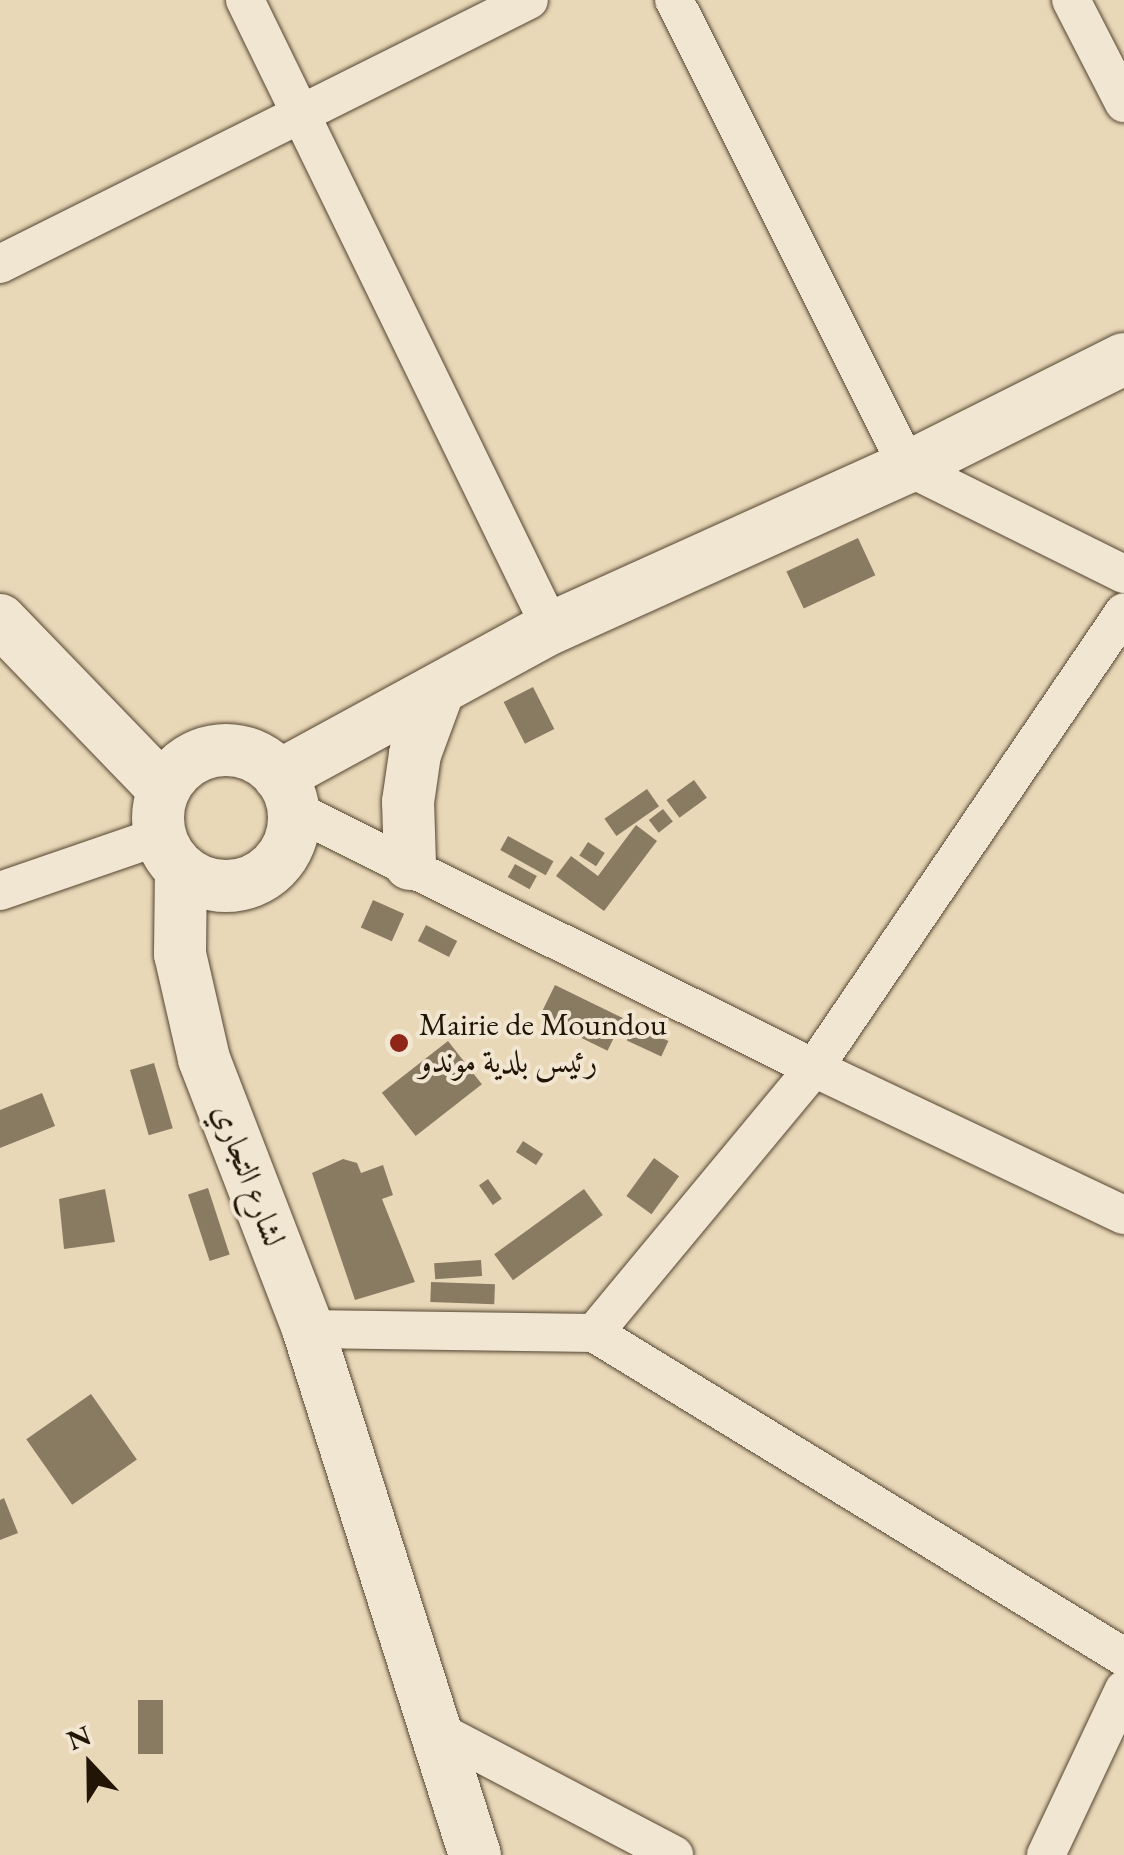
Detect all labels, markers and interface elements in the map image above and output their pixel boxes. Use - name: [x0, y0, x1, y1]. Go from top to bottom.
- place label: Mairie de Moundou رئيس بلدية موندو: [419, 1006, 667, 1081]
- marker: Mairie de Moundou رئيس بلدية موندو: [388, 1032, 410, 1054]
- street label: لشارع التجاري: [204, 1098, 294, 1252]
- north arrow: [40, 1715, 140, 1815]
- text: N: [62, 1716, 96, 1758]

